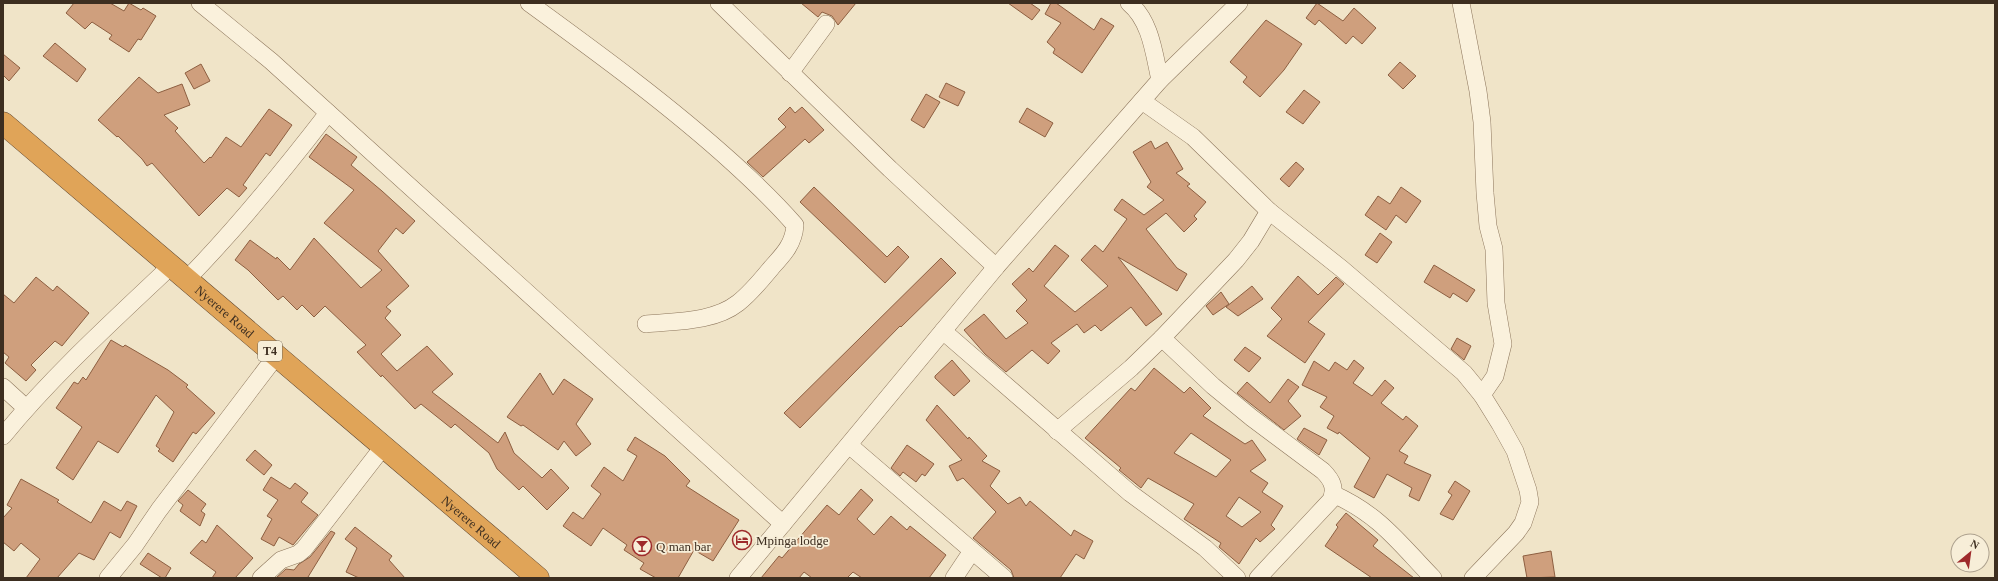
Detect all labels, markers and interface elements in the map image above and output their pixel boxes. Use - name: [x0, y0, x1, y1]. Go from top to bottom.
- street label: Nyerere Road: [192, 282, 258, 341]
- road number: T4: [258, 341, 282, 361]
- street label: Nyerere Road: [439, 492, 504, 551]
- hotel icon: Mpinga lodge: [731, 529, 753, 551]
- place label: Mpinga lodge: [756, 533, 829, 548]
- north arrow: [1950, 533, 1990, 573]
- bar icon: Q man bar: [631, 535, 653, 557]
- text: N: [1968, 537, 1981, 551]
- place label: Q man bar: [656, 539, 712, 554]

